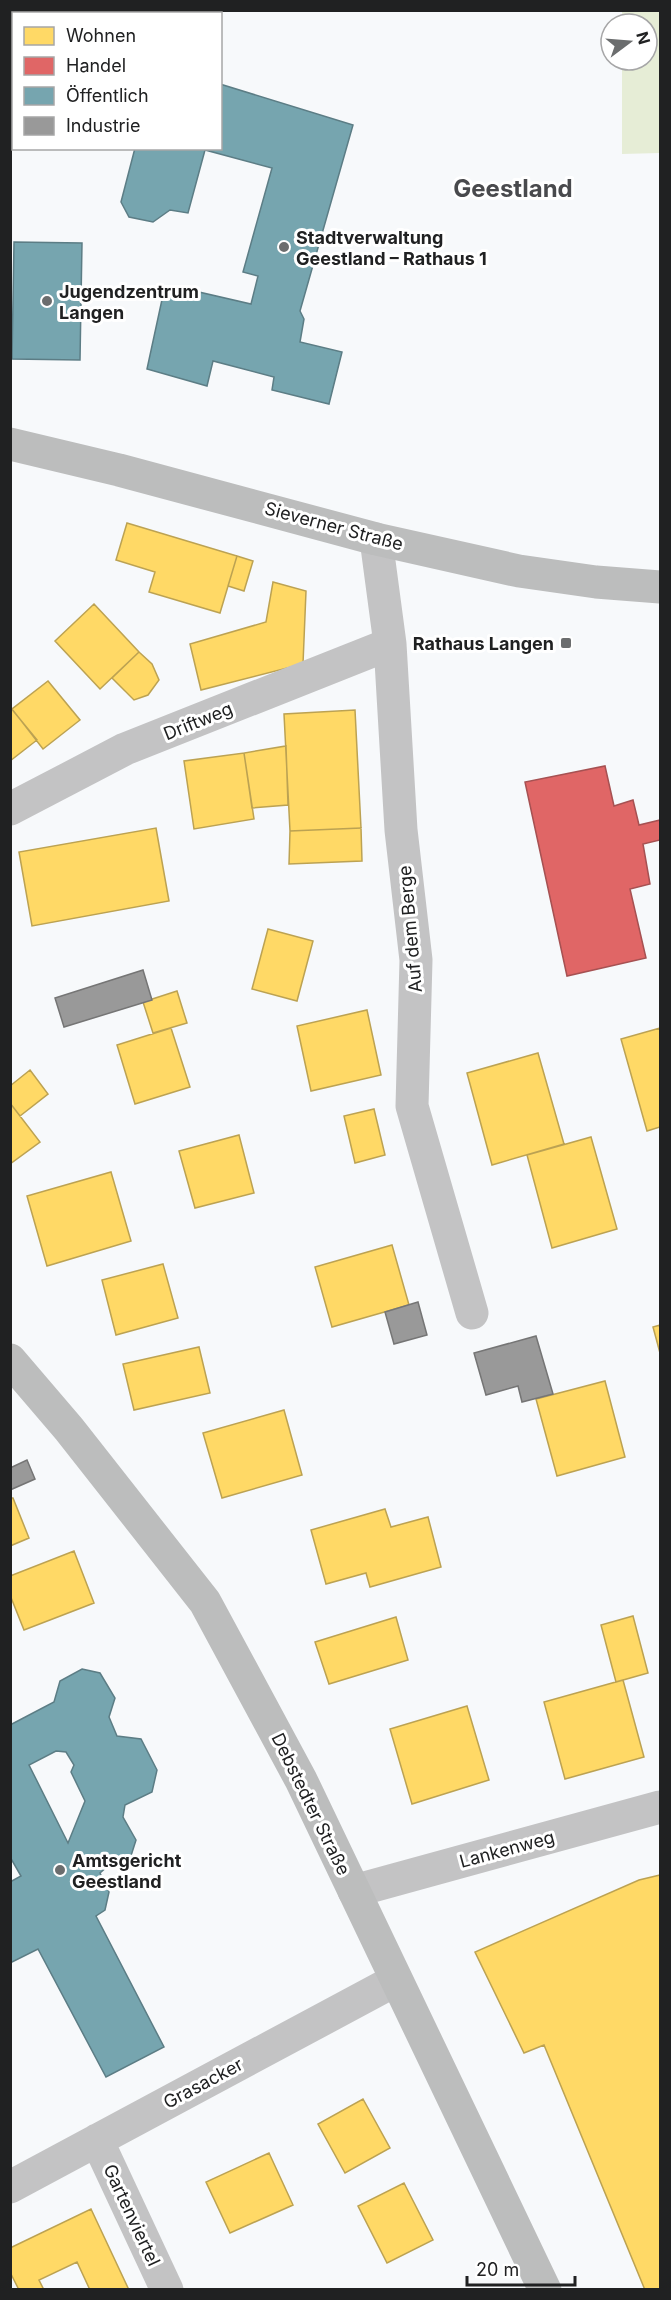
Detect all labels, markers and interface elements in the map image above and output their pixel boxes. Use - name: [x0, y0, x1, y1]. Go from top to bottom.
- legend: [12, 12, 222, 150]
- north arrow: [599, 12, 659, 72]
- text: Wohnen: [66, 25, 136, 46]
- text: N: [632, 29, 655, 46]
- text: Handel: [66, 55, 126, 76]
- text: Öffentlich: [66, 84, 149, 106]
- text: Industrie: [66, 115, 140, 136]
- district label: Geestland: [453, 174, 573, 203]
- place label: Stadtverwaltung Geestland – Rathaus 1: [296, 227, 487, 269]
- marker: Stadtverwaltung Geestland – Rathaus 1: [277, 240, 291, 254]
- place label: Jugendzentrum Langen: [59, 281, 199, 323]
- marker: Jugendzentrum Langen: [40, 294, 54, 308]
- street label: Sieverner Straße: [263, 497, 405, 555]
- place label: Rathaus Langen: [413, 633, 554, 654]
- marker: Rathaus Langen: [559, 636, 573, 650]
- street label: Driftweg: [160, 698, 236, 744]
- street label: Auf dem Berge: [394, 865, 426, 993]
- street label: Debstedter Straße: [267, 1730, 355, 1878]
- street label: Lankenweg: [457, 1826, 557, 1872]
- place label: Amtsgericht Geestland: [72, 1850, 182, 1892]
- marker: Amtsgericht Geestland: [53, 1863, 67, 1877]
- street label: Grasacker: [160, 2053, 247, 2113]
- street label: Gartenviertel: [99, 2161, 165, 2269]
- scale bar: [467, 2249, 575, 2287]
- text: 20 m: [476, 2259, 519, 2280]

